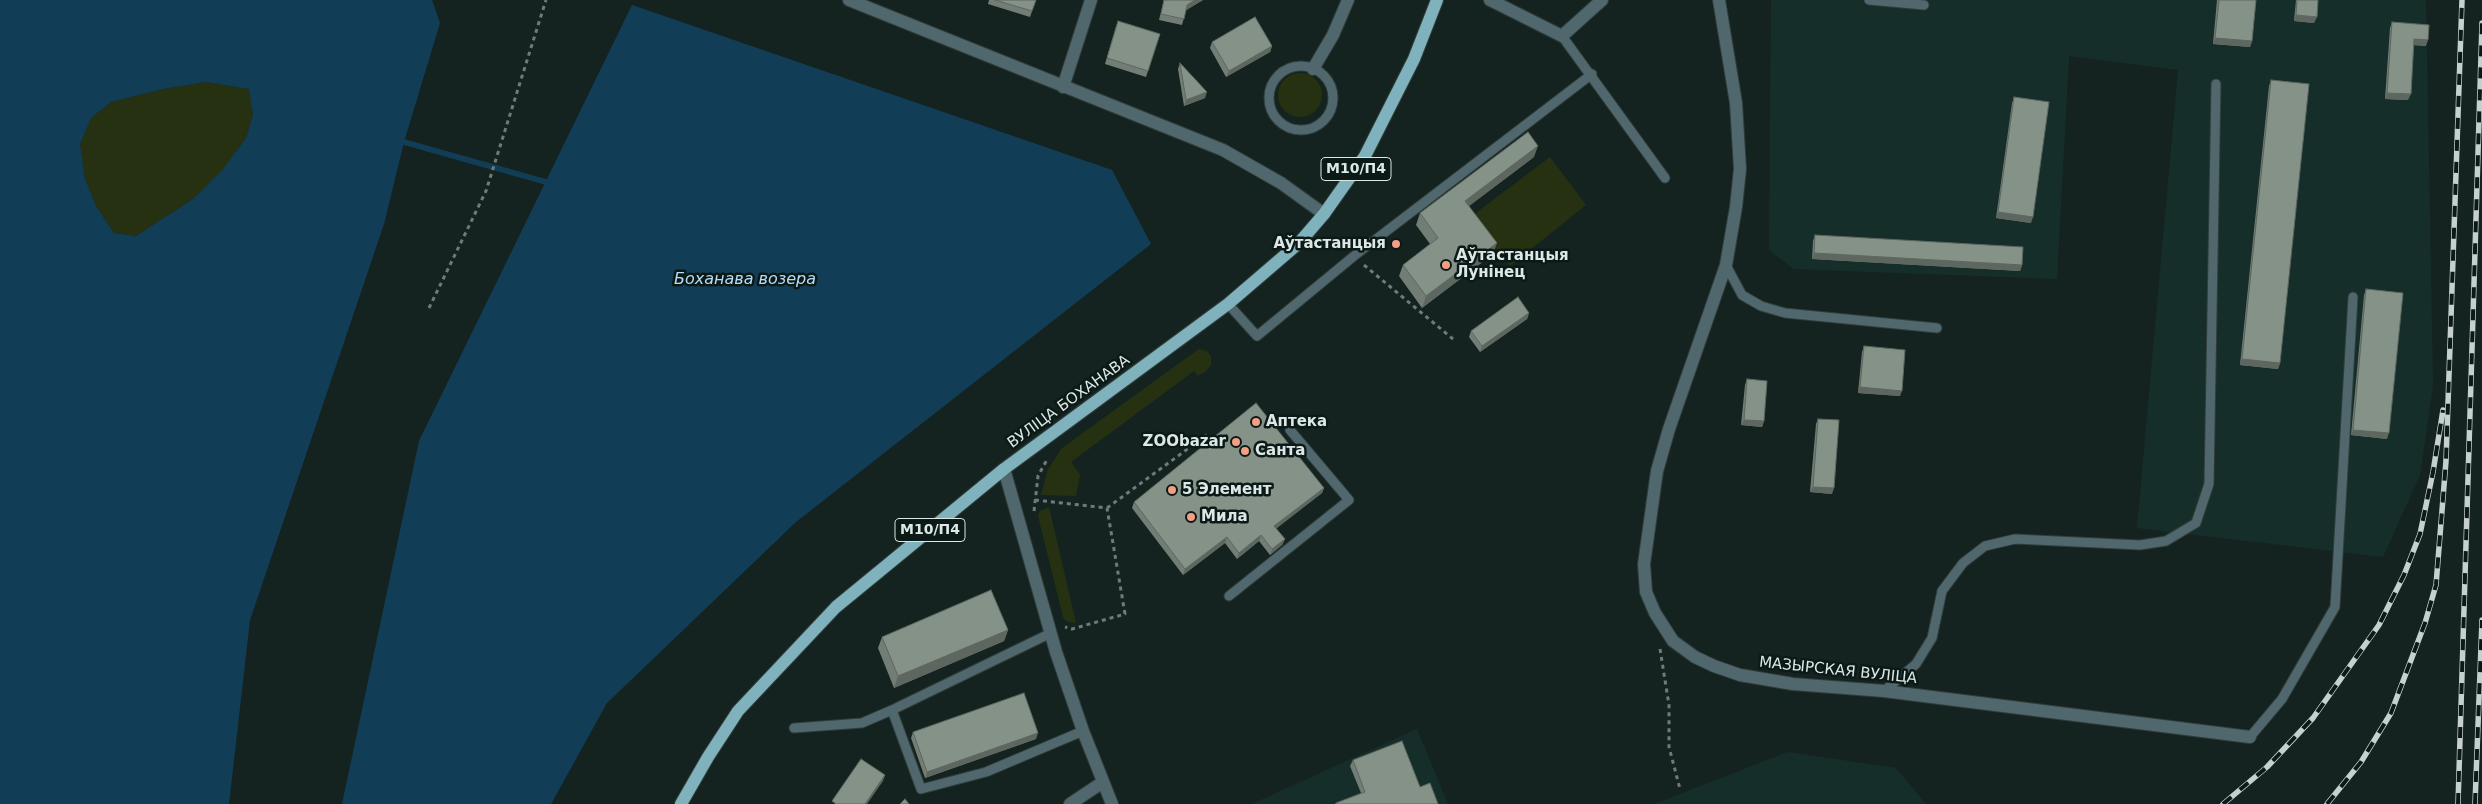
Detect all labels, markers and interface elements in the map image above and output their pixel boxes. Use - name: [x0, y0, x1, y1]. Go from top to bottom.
- road number: М10/П4: [1321, 157, 1391, 180]
- place label: Аўтастанцыя: [1273, 235, 1386, 253]
- marker: Аўтастанцыя: [1390, 238, 1402, 250]
- place label: Аўтастанцыя Лунінец: [1456, 247, 1569, 282]
- marker: Аўтастанцыя Лунінец: [1440, 259, 1452, 271]
- water label: Боханава возера: [674, 270, 816, 290]
- street label: ВУЛІЦА БОХАНАВА: [1004, 352, 1134, 452]
- place label: Аптека: [1266, 413, 1327, 431]
- marker: Аптека: [1250, 416, 1262, 428]
- place label: ZOObazar: [1143, 433, 1226, 451]
- marker: ZOObazar: [1230, 436, 1242, 448]
- place label: Санта: [1255, 442, 1305, 460]
- marker: Санта: [1239, 445, 1251, 457]
- place label: 5 Элемент: [1182, 481, 1271, 499]
- marker: 5 Элемент: [1166, 484, 1178, 496]
- place label: Мила: [1201, 508, 1248, 526]
- marker: Мила: [1185, 511, 1197, 523]
- road number: М10/П4: [895, 518, 965, 542]
- street label: МАЗЫРСКАЯ ВУЛІЦА: [1758, 654, 1918, 688]

